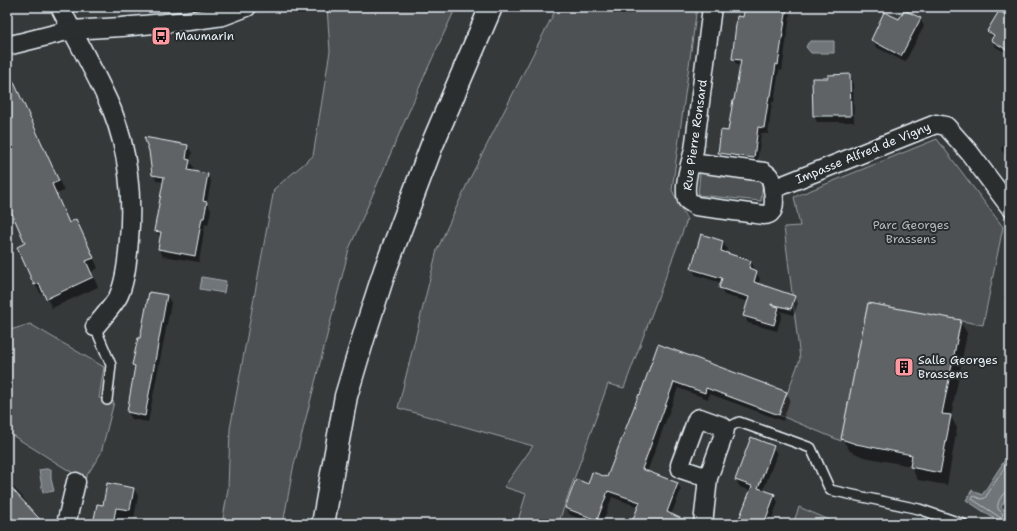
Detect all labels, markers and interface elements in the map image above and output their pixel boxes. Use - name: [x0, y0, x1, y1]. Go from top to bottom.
- bus stop icon: Maumarin: [150, 25, 172, 47]
- place label: Maumarin: [175, 28, 234, 44]
- street label: Rue Pierre Ronsard: [679, 78, 711, 192]
- street label: Impasse Alfred de Vigny: [793, 119, 933, 187]
- park label: Parc Georges Brassens: [873, 217, 949, 247]
- place label: Salle Georges Brassens: [918, 352, 998, 382]
- building icon: Salle Georges Brassens: [893, 356, 915, 378]

